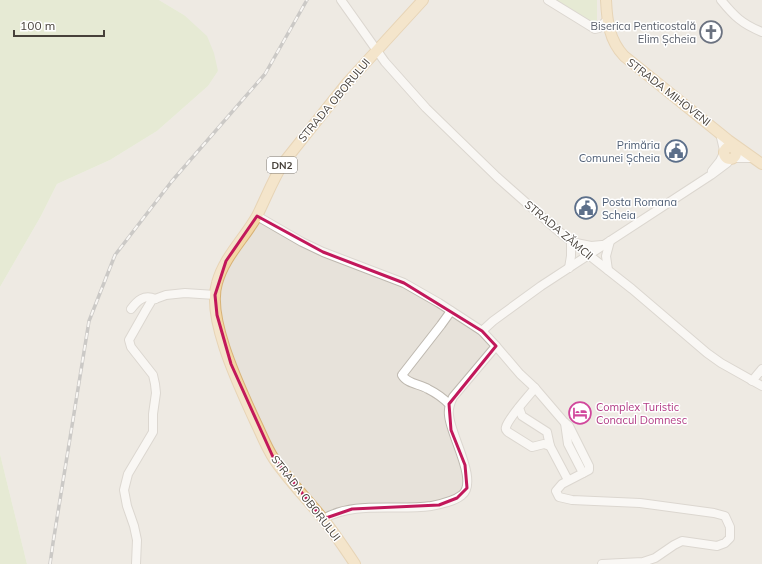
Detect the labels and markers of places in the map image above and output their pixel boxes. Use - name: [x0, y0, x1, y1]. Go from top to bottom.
- place label: Biserica Penticostală Elim Șcheia: [590, 19, 696, 47]
- church icon: Biserica Penticostală Elim Șcheia: [698, 19, 724, 45]
- place label: Primăria Comunei Șcheia: [579, 138, 660, 166]
- public building icon: Primăria Comunei Șcheia: [663, 138, 689, 164]
- public building icon: Posta Romana Scheia: [573, 195, 599, 221]
- place label: Posta Romana Scheia: [602, 195, 677, 222]
- hotel icon: Complex Turistic Conacul Domnesc: [567, 400, 593, 426]
- place label: Complex Turistic Conacul Domnesc: [596, 400, 688, 427]

